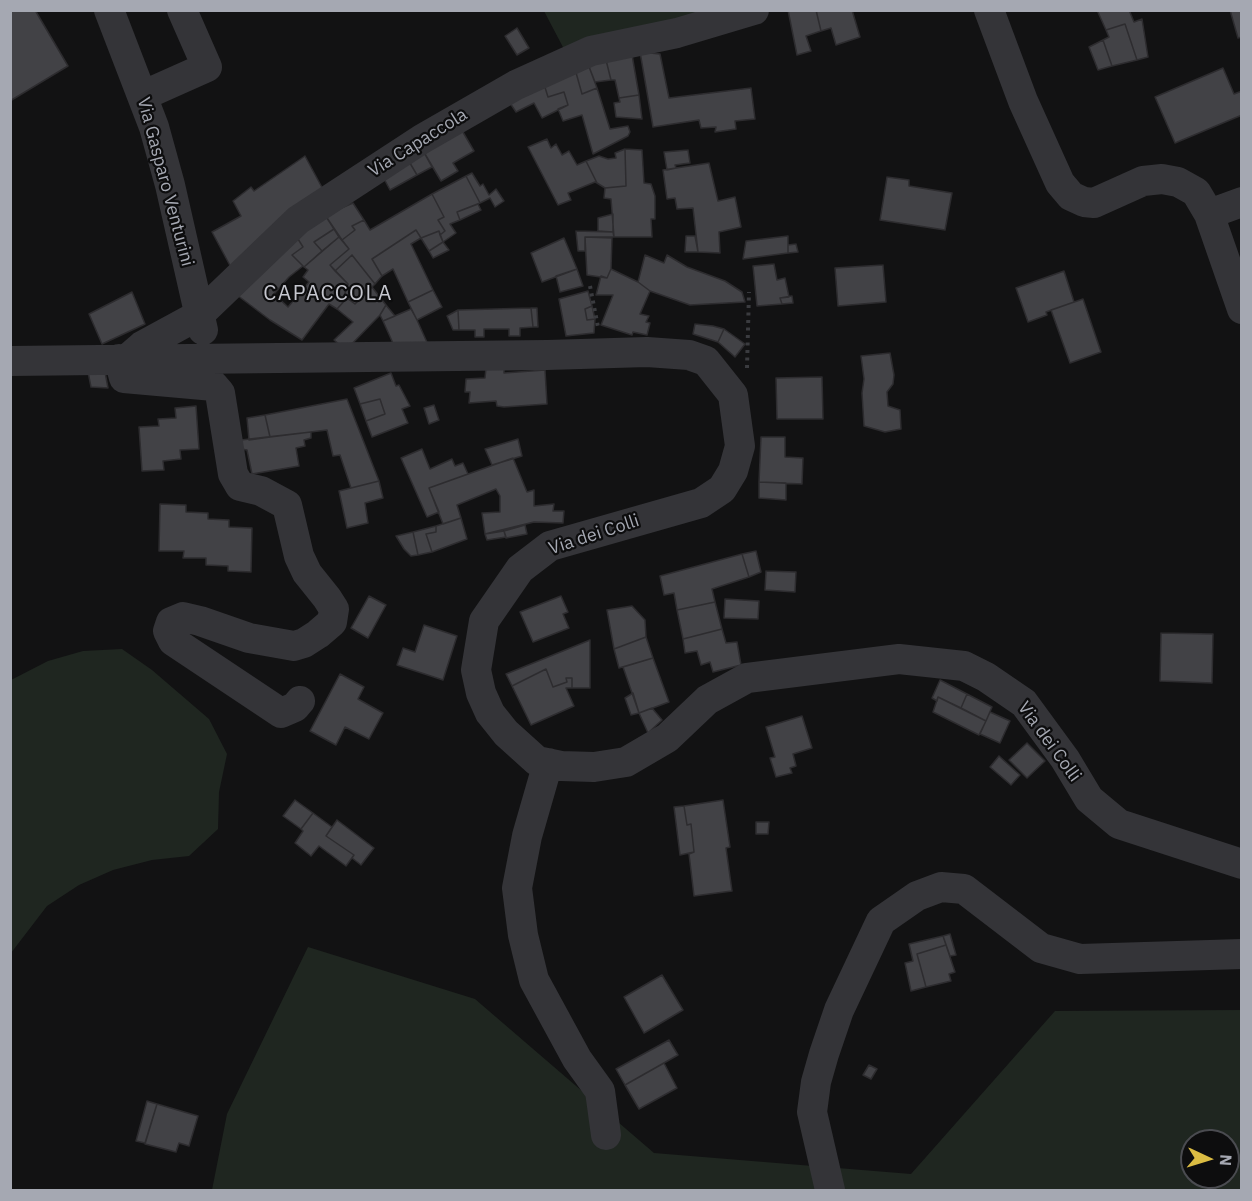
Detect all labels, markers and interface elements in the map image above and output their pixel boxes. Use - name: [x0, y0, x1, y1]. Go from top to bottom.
- street label: Via Gasparo Venturini: [132, 95, 198, 269]
- street label: Via Capaccola: [365, 104, 471, 182]
- district label: CAPACCOLA: [263, 281, 393, 307]
- street label: Via dei Colli: [546, 510, 642, 560]
- street label: Via dei Colli: [1013, 698, 1085, 786]
- north arrow: [1180, 1129, 1240, 1189]
- text: N: [1216, 1154, 1236, 1167]

